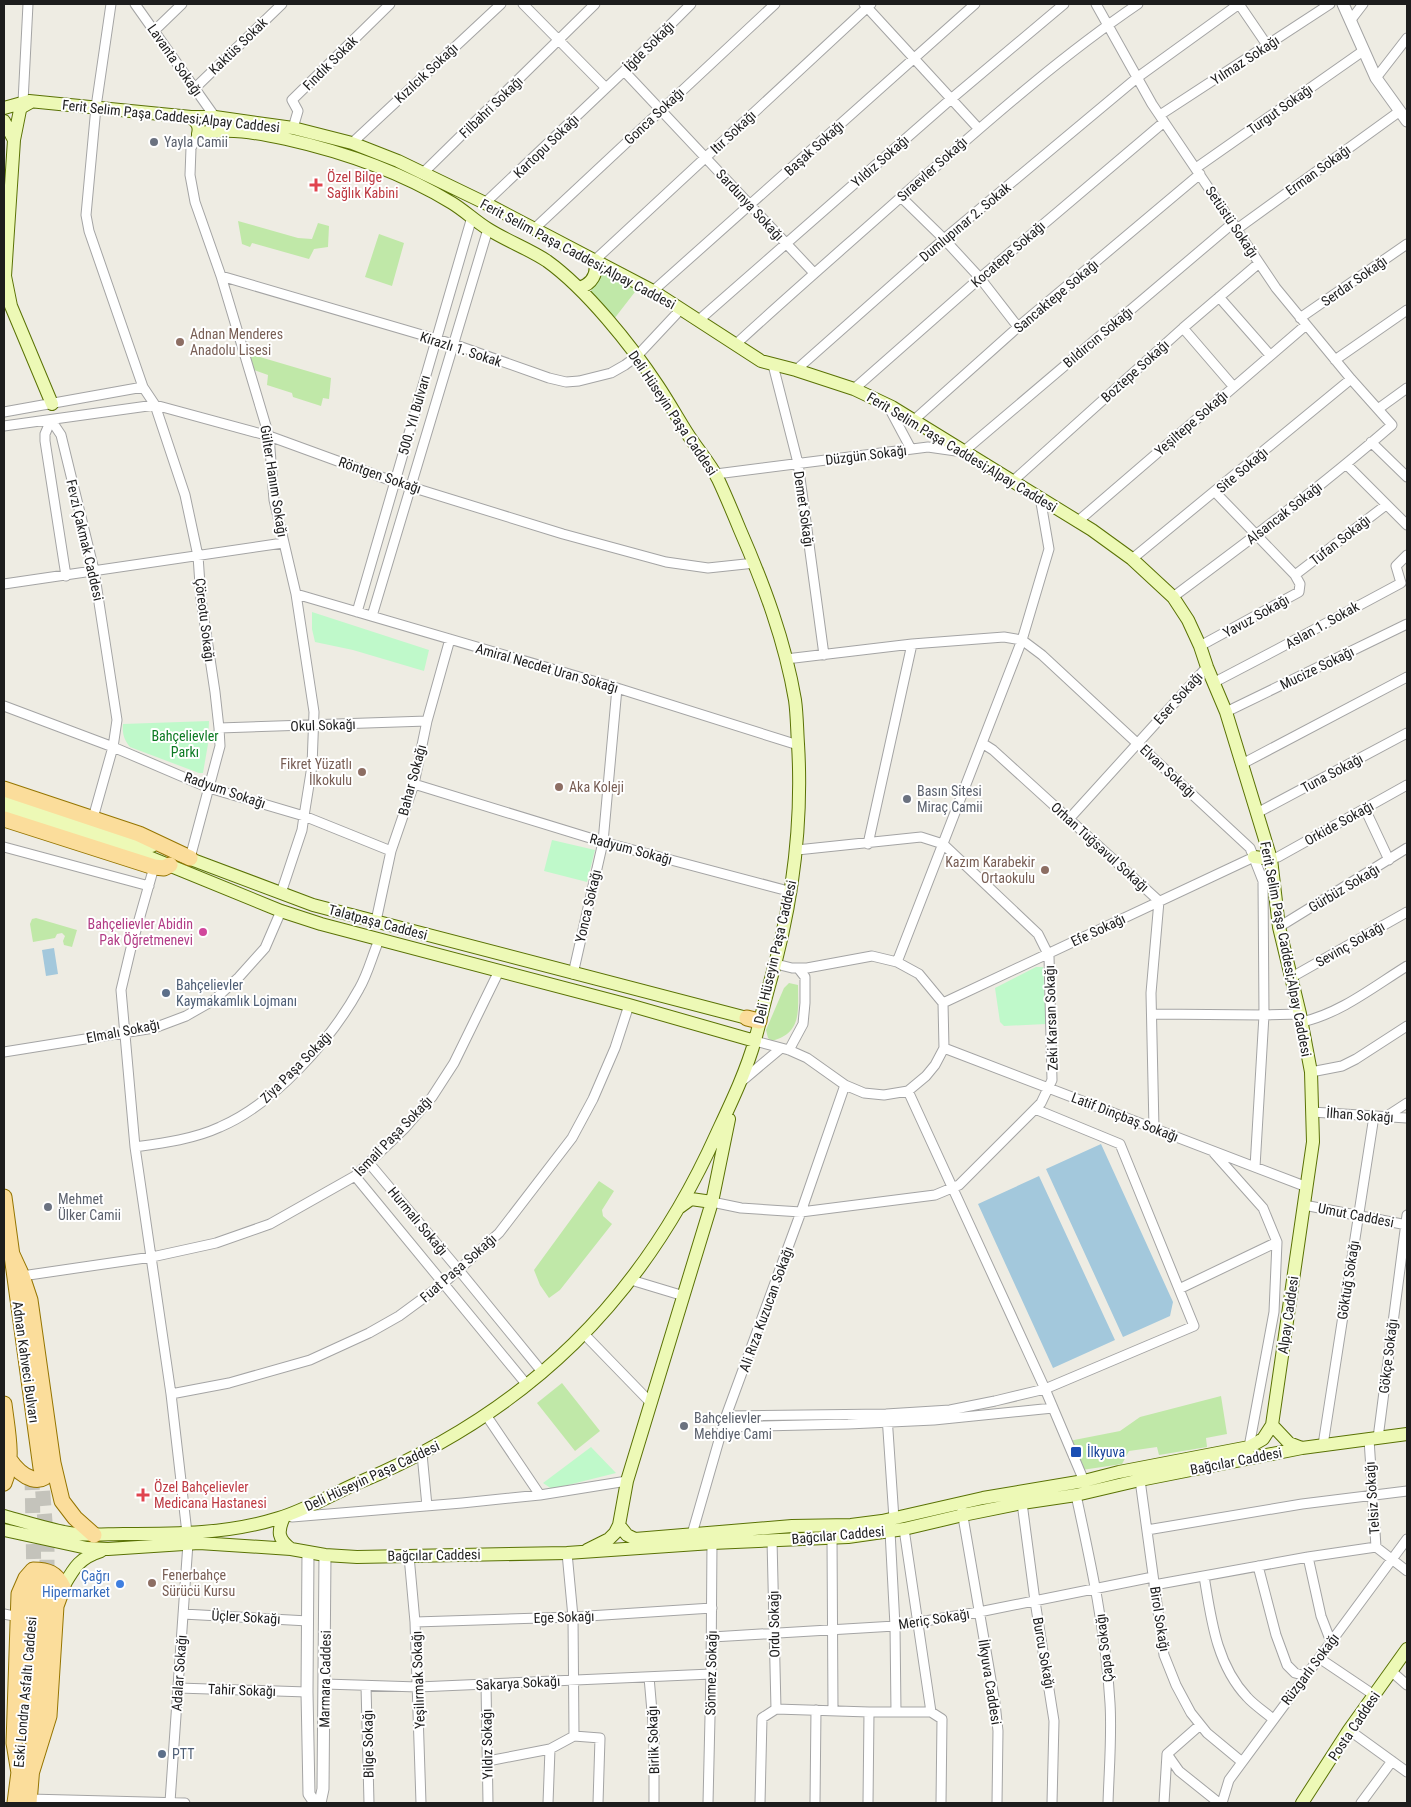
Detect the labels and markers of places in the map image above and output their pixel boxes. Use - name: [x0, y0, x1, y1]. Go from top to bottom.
- place label: Yayla Camii: [164, 134, 228, 150]
- marker: Yayla Camii: [148, 136, 160, 148]
- place label: Özel Bilge Sağlık Kabini: [327, 169, 398, 201]
- marker: Özel Bilge Sağlık Kabini: [309, 178, 323, 192]
- place label: Adnan Menderes Anadolu Lisesi: [190, 326, 283, 358]
- marker: Adnan Menderes Anadolu Lisesi: [174, 336, 186, 348]
- place label: Fikret Yüzatlı İlkokulu: [280, 756, 352, 788]
- marker: Fikret Yüzatlı İlkokulu: [356, 766, 368, 778]
- place label: Aka Koleji: [569, 779, 624, 795]
- marker: Aka Koleji: [553, 781, 565, 793]
- place label: Basın Sitesi Miraç Camii: [917, 783, 983, 815]
- marker: Basın Sitesi Miraç Camii: [901, 793, 913, 805]
- place label: Kazım Karabekir Ortaokulu: [945, 854, 1035, 886]
- marker: Kazım Karabekir Ortaokulu: [1039, 864, 1051, 876]
- place label: Bahçelievler Abidin Pak Öğretmenevi: [88, 916, 193, 948]
- marker: Bahçelievler Abidin Pak Öğretmenevi: [197, 926, 209, 938]
- place label: Bahçelievler Kaymakamlık Lojmanı: [176, 977, 297, 1009]
- marker: Bahçelievler Kaymakamlık Lojmanı: [160, 987, 172, 999]
- place label: Mehmet Ülker Camii: [58, 1191, 121, 1223]
- marker: Mehmet Ülker Camii: [42, 1201, 54, 1213]
- place label: Bahçelievler Mehdiye Cami: [694, 1410, 772, 1442]
- marker: Bahçelievler Mehdiye Cami: [678, 1420, 690, 1432]
- place label: İlkyuva: [1087, 1444, 1125, 1460]
- marker: İlkyuva: [1069, 1445, 1083, 1459]
- place label: Özel Bahçelievler Medicana Hastanesi: [154, 1479, 267, 1511]
- marker: Özel Bahçelievler Medicana Hastanesi: [136, 1488, 150, 1502]
- place label: Fenerbahçe Sürücü Kursu: [162, 1567, 235, 1599]
- place label: Çağrı Hipermarket: [42, 1568, 110, 1600]
- marker: Fenerbahçe Sürücü Kursu: [146, 1577, 158, 1589]
- marker: Çağrı Hipermarket: [114, 1578, 126, 1590]
- place label: PTT: [172, 1746, 194, 1762]
- marker: PTT: [156, 1748, 168, 1760]

